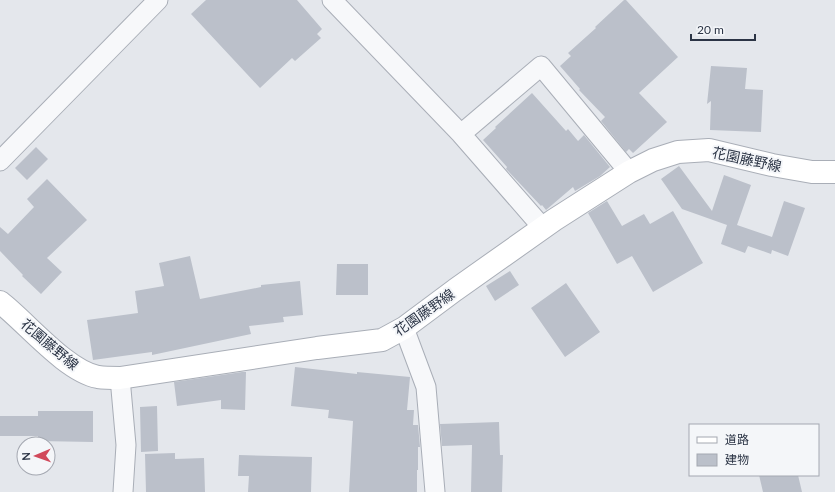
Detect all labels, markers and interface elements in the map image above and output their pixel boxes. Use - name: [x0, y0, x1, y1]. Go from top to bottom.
- scale bar: [691, 16, 755, 42]
- text: 20 m: [697, 22, 724, 37]
- street label: 花園藤野線: [711, 143, 783, 175]
- street label: 花園藤野線: [390, 285, 458, 339]
- street label: 花園藤野線: [18, 315, 82, 373]
- legend: [689, 424, 819, 476]
- text: 道路: [725, 432, 749, 447]
- north arrow: [16, 436, 56, 476]
- text: N: [19, 452, 32, 461]
- text: 建物: [725, 452, 749, 467]

